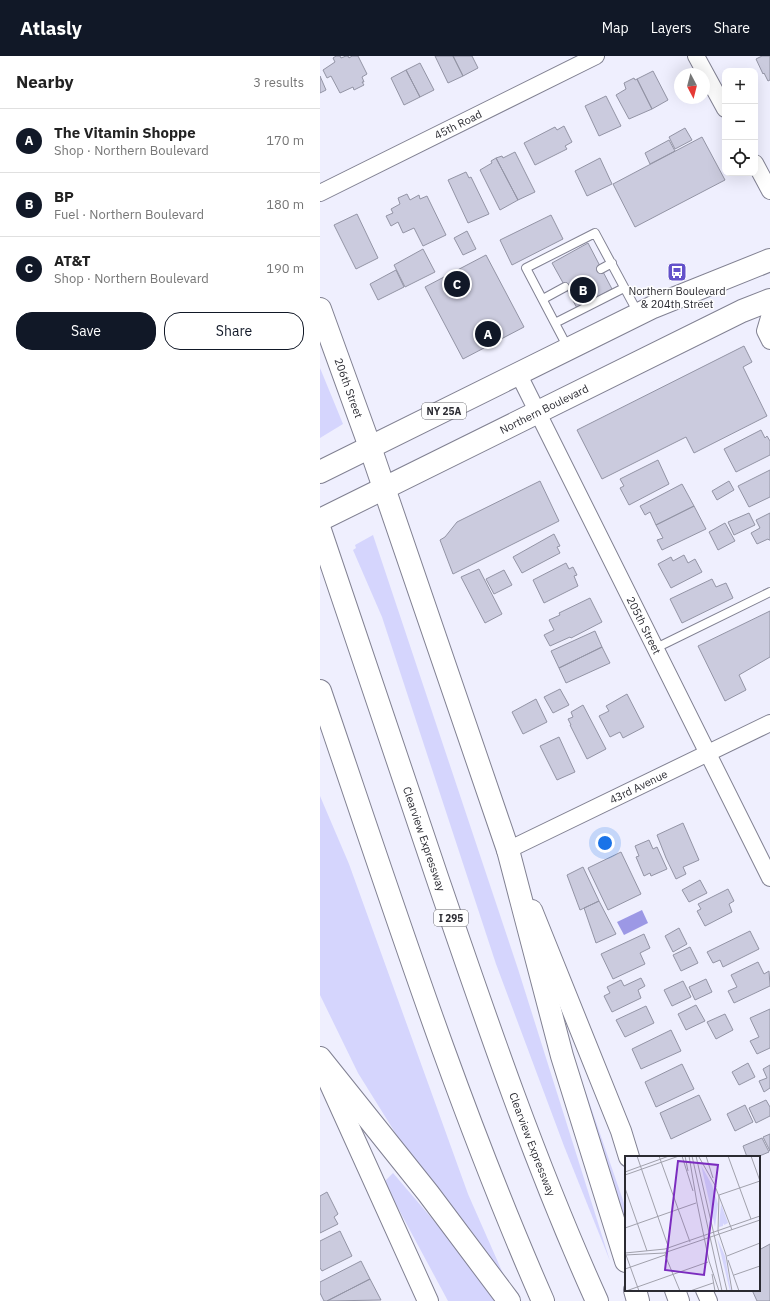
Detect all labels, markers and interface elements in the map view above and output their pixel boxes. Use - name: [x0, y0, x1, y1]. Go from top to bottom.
- text: Atlasly: [20, 16, 82, 40]
- text: Map: [602, 19, 629, 37]
- text: Layers: [651, 19, 692, 37]
- text: Share: [714, 19, 750, 37]
- north arrow: [674, 68, 710, 104]
- map controls: [722, 68, 758, 176]
- button: +: [722, 68, 758, 104]
- text: Nearby: [16, 71, 74, 93]
- text: 3 results: [253, 74, 304, 91]
- button: −: [722, 104, 758, 140]
- street label: 45th Road: [432, 107, 484, 142]
- text: The Vitamin Shoppe: [54, 123, 196, 142]
- text: A: [25, 132, 33, 149]
- text: 170 m: [266, 132, 304, 149]
- button: locate: [722, 140, 758, 176]
- text: Shop · Northern Boulevard: [54, 142, 209, 159]
- text: BP: [54, 187, 74, 206]
- text: B: [25, 196, 33, 213]
- text: 180 m: [266, 196, 304, 213]
- text: Fuel · Northern Boulevard: [54, 206, 204, 223]
- text: AT&T: [54, 251, 91, 270]
- text: C: [25, 260, 33, 277]
- text: 190 m: [266, 260, 304, 277]
- bus stop icon: Northern Boulevard & 204th Street: [666, 261, 688, 283]
- pin: C: [444, 269, 470, 299]
- text: Shop · Northern Boulevard: [54, 270, 209, 287]
- pin: B: [570, 275, 596, 305]
- place label: Northern Boulevard & 204th Street: [628, 284, 726, 311]
- button: Save: [16, 312, 156, 350]
- button: Share: [164, 312, 304, 350]
- pin: A: [475, 319, 501, 349]
- street label: 206th Street: [331, 356, 366, 420]
- street label: Northern Boulevard: [497, 381, 591, 437]
- road number: NY 25A: [422, 403, 466, 419]
- street label: 205th Street: [624, 594, 664, 657]
- street label: 43rd Avenue: [607, 767, 670, 807]
- street label: Clearview Expressway: [400, 785, 449, 894]
- your location: [595, 833, 615, 853]
- road number: I 295: [434, 910, 468, 926]
- street label: Clearview Expressway: [506, 1091, 559, 1199]
- inset map: [625, 1156, 760, 1291]

